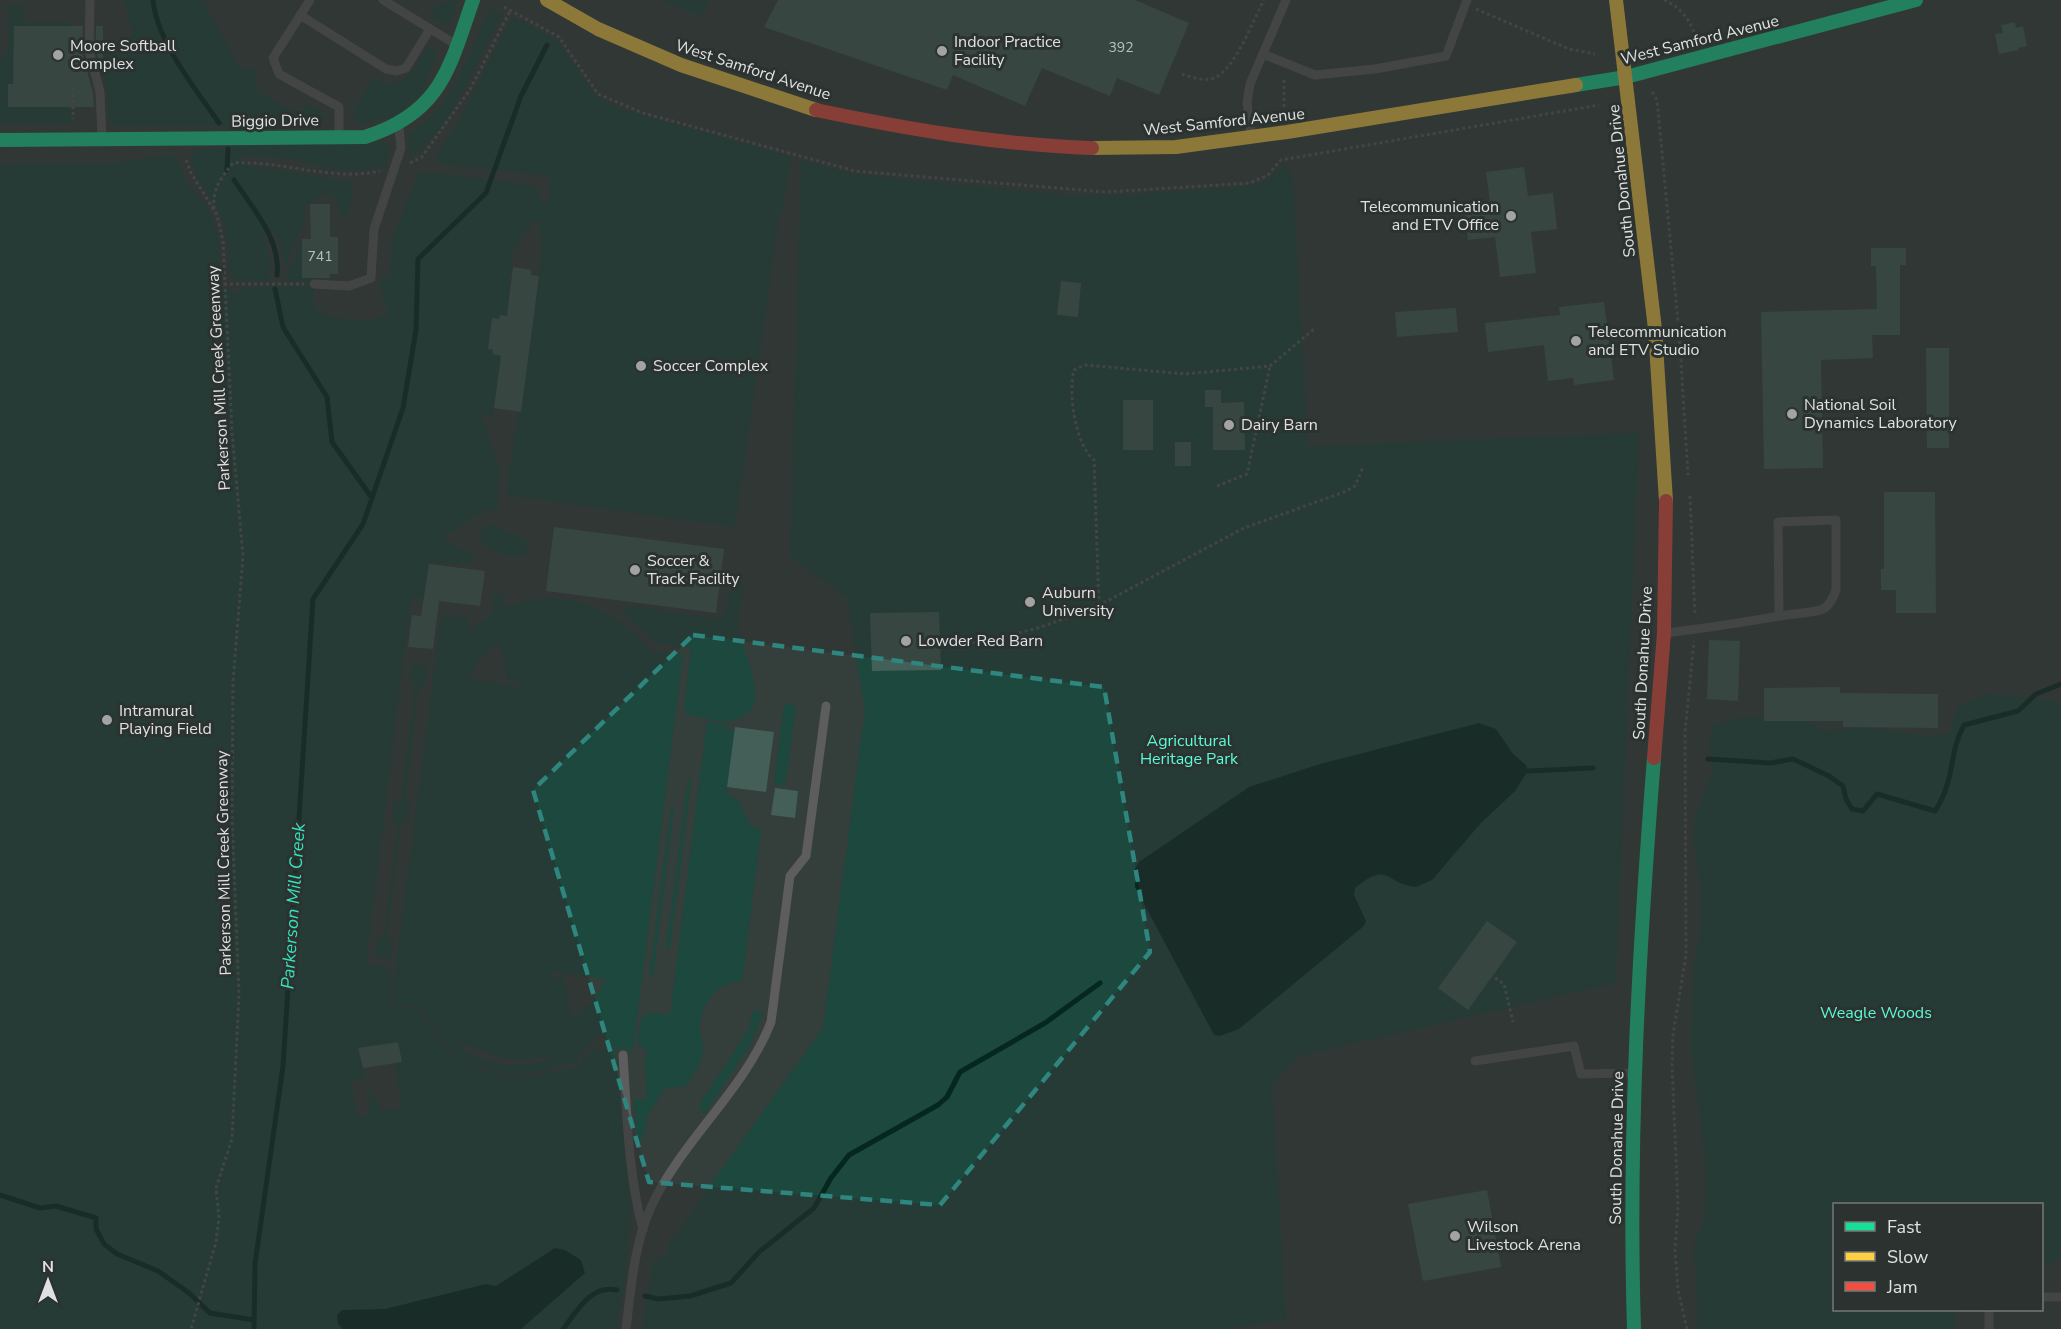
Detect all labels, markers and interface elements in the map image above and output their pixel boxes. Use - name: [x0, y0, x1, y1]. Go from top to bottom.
- street label: West Samford Avenue: [1619, 10, 1781, 70]
- place label: Indoor Practice Facility: [954, 31, 1061, 71]
- street label: West Samford Avenue: [673, 34, 833, 106]
- place label: Moore Softball Complex: [70, 35, 176, 75]
- house number: 392: [1108, 38, 1134, 57]
- marker: Indoor Practice Facility: [935, 44, 949, 58]
- marker: Moore Softball Complex: [51, 48, 65, 62]
- street label: West Samford Avenue: [1142, 103, 1306, 141]
- street label: South Donahue Drive: [1603, 104, 1641, 258]
- street label: Biggio Drive: [231, 109, 319, 133]
- place label: Telecommunication and ETV Office: [1360, 196, 1499, 236]
- marker: Telecommunication and ETV Office: [1504, 209, 1518, 223]
- house number: 741: [307, 247, 333, 266]
- street label: Parkerson Mill Creek Greenway: [202, 264, 236, 491]
- place label: Telecommunication and ETV Studio: [1588, 321, 1727, 361]
- marker: Telecommunication and ETV Studio: [1569, 334, 1583, 348]
- place label: Soccer Complex: [653, 355, 769, 377]
- marker: Soccer Complex: [634, 359, 648, 373]
- place label: National Soil Dynamics Laboratory: [1804, 394, 1957, 434]
- marker: National Soil Dynamics Laboratory: [1785, 407, 1799, 421]
- place label: Dairy Barn: [1241, 414, 1318, 436]
- marker: Dairy Barn: [1222, 418, 1236, 432]
- place label: Soccer & Track Facility: [647, 550, 740, 590]
- marker: Soccer & Track Facility: [628, 563, 642, 577]
- place label: Auburn University: [1042, 582, 1115, 622]
- street label: South Donahue Drive: [1628, 586, 1658, 740]
- marker: Auburn University: [1023, 595, 1037, 609]
- place label: Lowder Red Barn: [918, 630, 1043, 652]
- marker: Lowder Red Barn: [899, 634, 913, 648]
- place label: Intramural Playing Field: [119, 700, 212, 740]
- marker: Intramural Playing Field: [100, 713, 114, 727]
- park label: Agricultural Heritage Park: [1140, 730, 1239, 770]
- street label: Parkerson Mill Creek Greenway: [211, 749, 237, 976]
- water label: Parkerson Mill Creek: [275, 821, 311, 990]
- park label: Weagle Woods: [1820, 1002, 1932, 1024]
- street label: South Donahue Drive: [1605, 1071, 1629, 1225]
- legend: [1833, 1203, 2043, 1311]
- text: Fast: [1887, 1215, 1922, 1239]
- place label: Wilson Livestock Arena: [1467, 1216, 1581, 1256]
- marker: Wilson Livestock Arena: [1448, 1229, 1462, 1243]
- text: Slow: [1887, 1245, 1928, 1269]
- north arrow: [18, 1251, 78, 1311]
- text: N: [42, 1256, 54, 1278]
- text: Jam: [1886, 1275, 1918, 1299]

